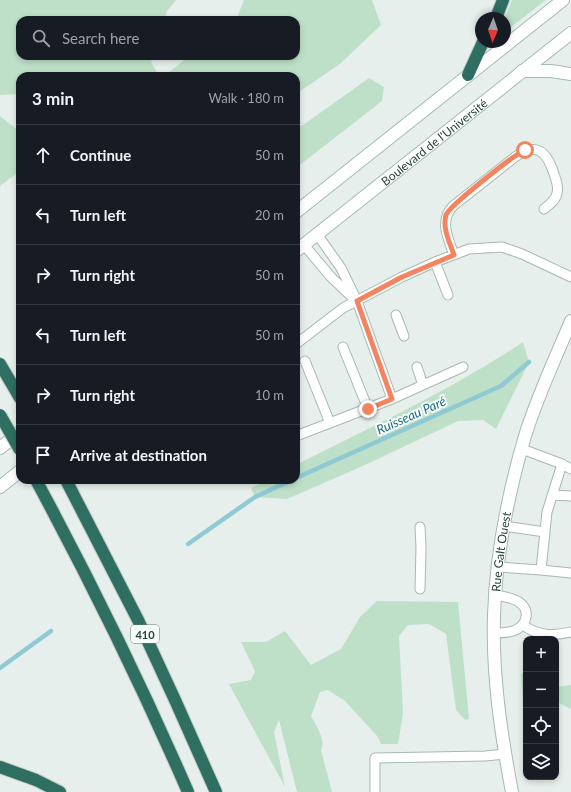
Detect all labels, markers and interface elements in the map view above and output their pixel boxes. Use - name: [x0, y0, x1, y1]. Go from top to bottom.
- north arrow: [475, 12, 511, 48]
- search box: [16, 16, 300, 60]
- icon: search: [30, 27, 52, 49]
- text: Search here: [62, 29, 139, 47]
- text: 3 min: [32, 88, 74, 109]
- text: Walk · 180 m: [208, 90, 284, 106]
- street label: Boulevard de l'Université: [378, 95, 490, 188]
- route start: [516, 141, 534, 159]
- icon: ahead: [32, 144, 54, 166]
- text: Continue: [70, 146, 131, 164]
- text: 50 m: [255, 147, 284, 163]
- icon: left: [32, 204, 54, 226]
- text: Turn left: [70, 206, 126, 224]
- text: 20 m: [255, 207, 284, 223]
- icon: right: [32, 264, 54, 286]
- text: Turn right: [70, 266, 135, 284]
- text: 50 m: [255, 267, 284, 283]
- icon: left: [32, 324, 54, 346]
- text: Turn left: [70, 326, 126, 344]
- text: 50 m: [255, 327, 284, 343]
- icon: right: [32, 384, 54, 406]
- text: Turn right: [70, 386, 135, 404]
- text: 10 m: [255, 387, 284, 403]
- water label: Ruisseau Paré: [374, 393, 448, 437]
- route end: [359, 400, 377, 418]
- icon: arrive: [32, 444, 54, 466]
- text: Arrive at destination: [70, 446, 207, 464]
- street label: Rue Galt Ouest: [488, 510, 514, 592]
- road number: 410: [131, 625, 159, 643]
- map controls: [523, 636, 559, 780]
- button: +: [523, 636, 559, 672]
- button: −: [523, 672, 559, 708]
- button: locate: [523, 708, 559, 744]
- button: layers: [523, 744, 559, 780]

